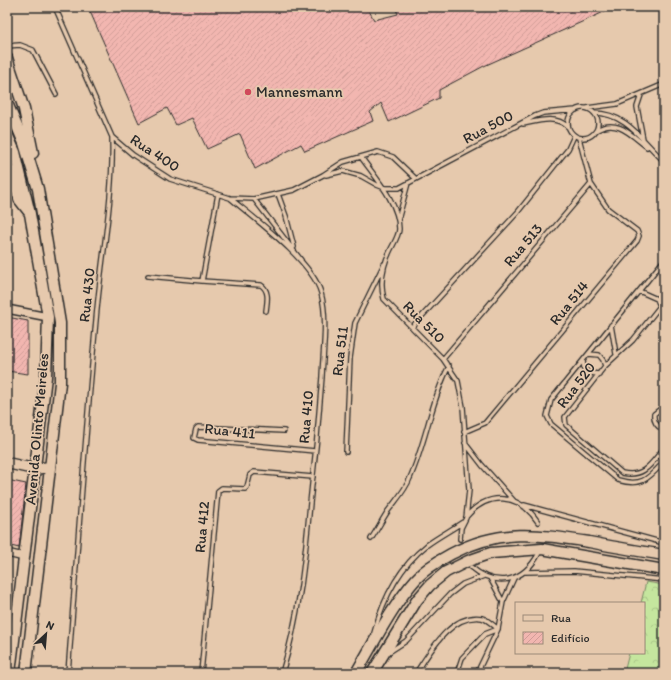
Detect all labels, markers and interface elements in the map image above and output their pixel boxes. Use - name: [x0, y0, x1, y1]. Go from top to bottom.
- place label: Mannesmann: [256, 83, 343, 101]
- marker: Mannesmann: [243, 87, 253, 97]
- street label: Rua 500: [460, 106, 516, 148]
- street label: Rua 400: [127, 130, 183, 176]
- street label: Rua 513: [500, 220, 546, 270]
- street label: Rua 430: [75, 267, 99, 323]
- street label: Rua 514: [546, 277, 592, 329]
- street label: Rua 510: [399, 297, 449, 347]
- street label: Rua 511: [328, 325, 352, 377]
- street label: Avenida Olinto Meireles: [21, 352, 53, 506]
- street label: Rua 520: [553, 358, 599, 412]
- street label: Rua 410: [295, 390, 317, 444]
- street label: Rua 411: [204, 419, 256, 443]
- street label: Rua 412: [191, 500, 213, 554]
- legend: [515, 602, 645, 654]
- text: Rua: [551, 611, 571, 625]
- north arrow: [26, 614, 66, 654]
- text: N: [44, 618, 56, 633]
- text: Edifício: [551, 631, 590, 645]

